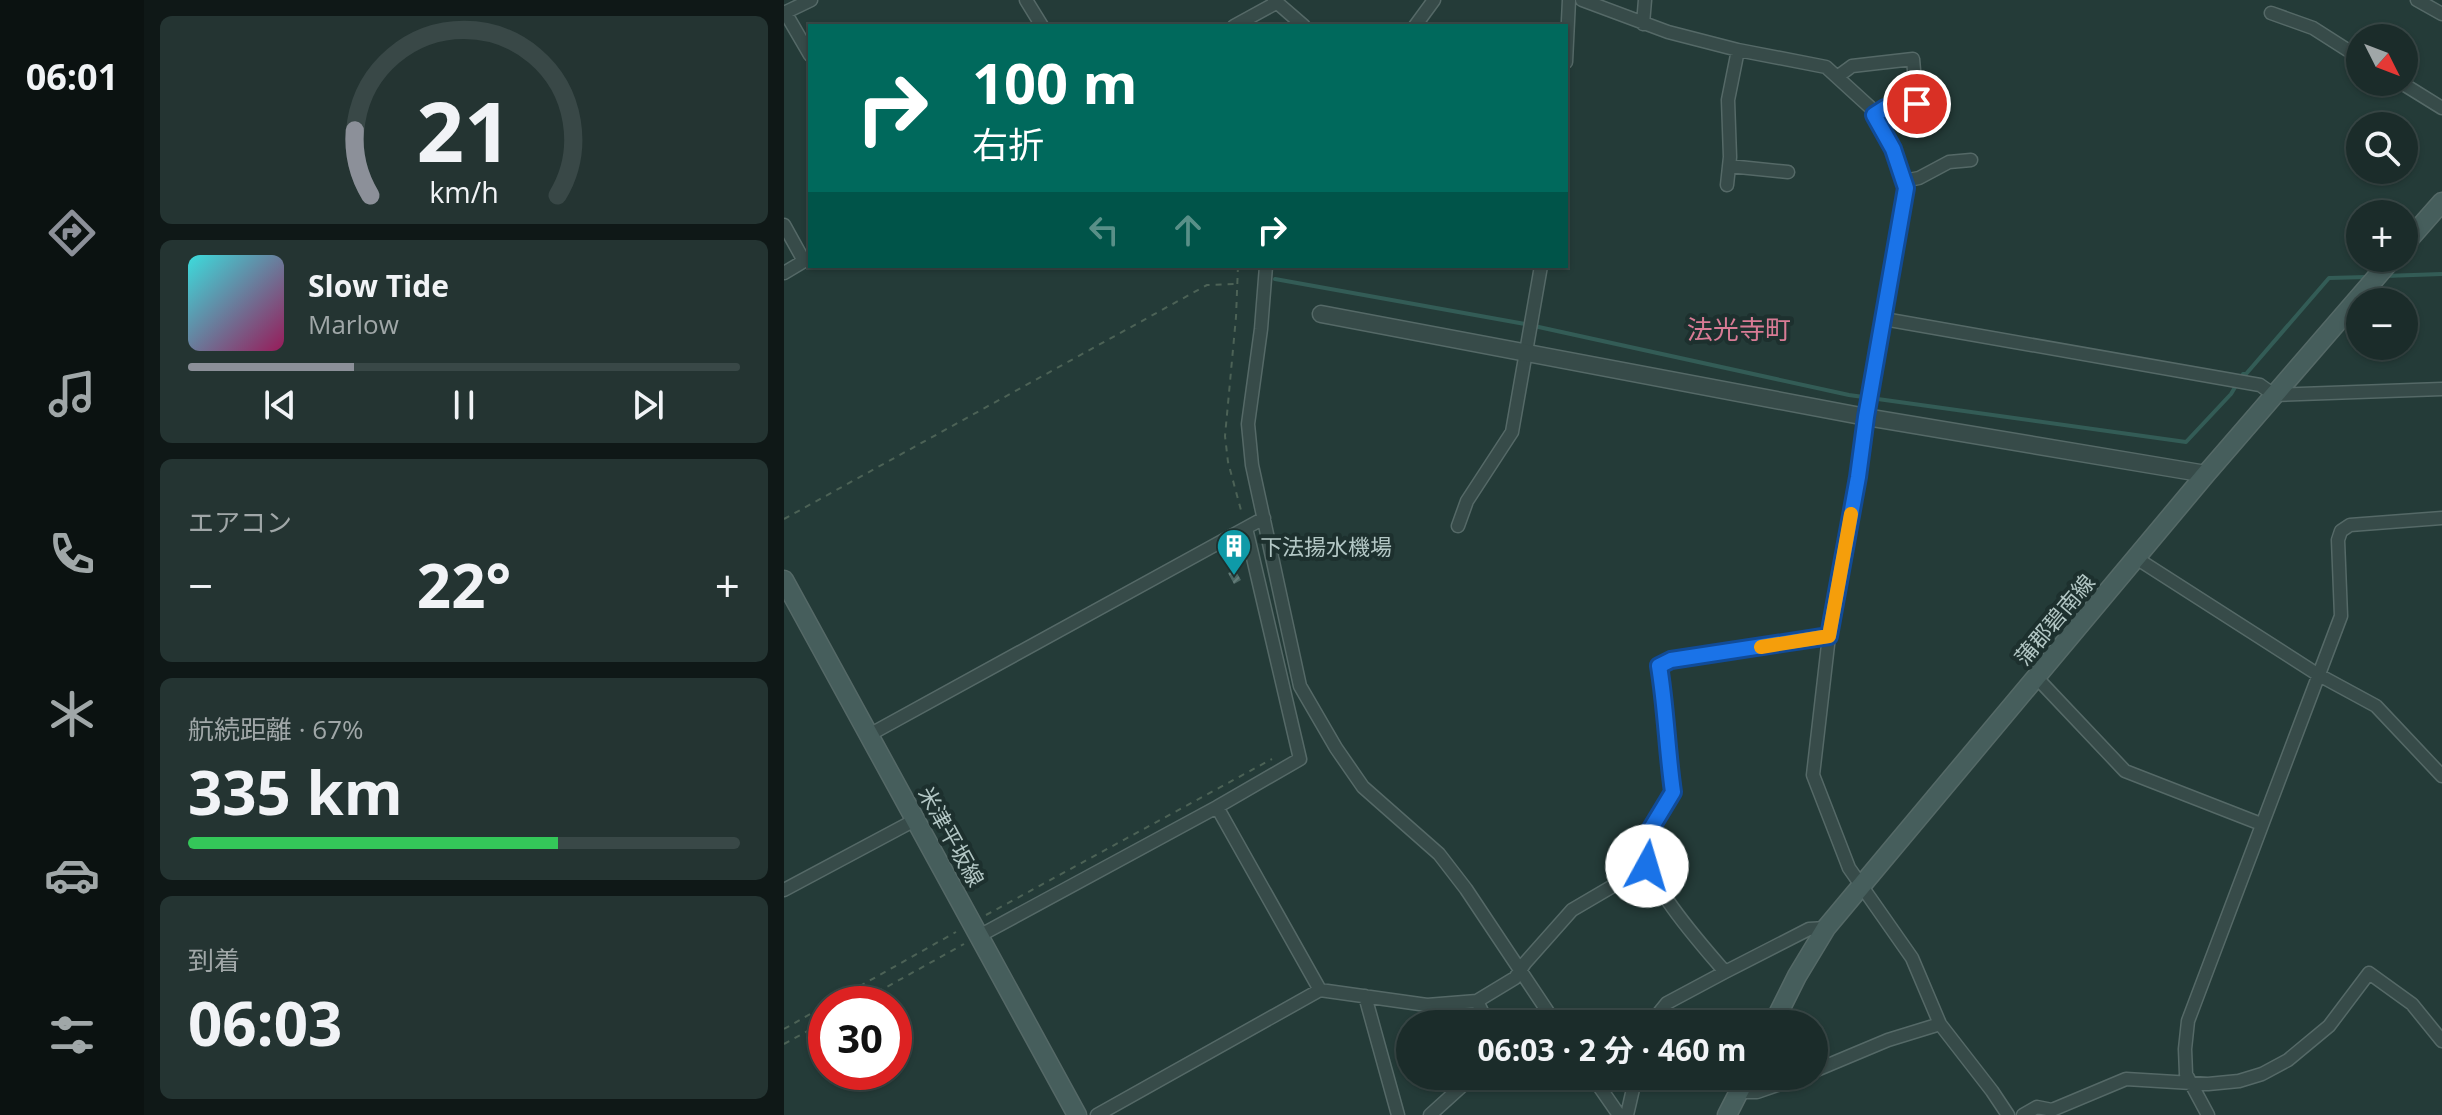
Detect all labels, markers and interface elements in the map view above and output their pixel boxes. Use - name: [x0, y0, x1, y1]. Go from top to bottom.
- north arrow: [2346, 24, 2418, 96]
- map controls: [2346, 24, 2418, 360]
- text: 100 m: [972, 44, 1138, 120]
- text: 06:01: [26, 52, 118, 101]
- icon: right: [840, 56, 944, 160]
- pin: [1883, 70, 1951, 138]
- text: 21: [416, 73, 512, 186]
- icon: arrive: [1895, 82, 1939, 126]
- button: search: [2346, 112, 2418, 184]
- text: 右折: [972, 120, 1044, 169]
- text: km/h: [429, 172, 499, 211]
- button: +: [2346, 200, 2418, 272]
- icon: directions: [44, 205, 100, 261]
- icon: left: [1082, 208, 1126, 252]
- icon: ahead: [1166, 208, 1210, 252]
- icon: right: [1250, 208, 1294, 252]
- text: Slow Tide: [308, 265, 449, 306]
- button: −: [2346, 288, 2418, 360]
- text: Marlow: [308, 306, 399, 342]
- district label: 法光寺町: [1687, 311, 1791, 347]
- icon: music: [44, 366, 100, 422]
- icon: previous: [258, 383, 302, 427]
- icon: pause: [442, 383, 486, 427]
- icon: next: [626, 383, 670, 427]
- text: エアコン: [188, 504, 292, 540]
- icon: phone: [44, 526, 100, 582]
- building icon: 下法揚水機場: [1215, 527, 1253, 577]
- place label: 下法揚水機場: [1260, 531, 1392, 561]
- text: 22°: [417, 544, 511, 626]
- text: −: [188, 555, 213, 615]
- text: +: [715, 555, 740, 615]
- street label: 蒲郡碧南線: [2007, 567, 2101, 671]
- icon: climate: [44, 686, 100, 742]
- text: 航続距離 · 67%: [188, 711, 364, 747]
- text: 335 km: [188, 751, 403, 833]
- street label: 米津平坂線: [912, 781, 992, 891]
- position arrow: [1605, 824, 1689, 908]
- icon: car: [44, 847, 100, 903]
- text: 到着: [188, 942, 240, 978]
- text: 06:03: [188, 982, 342, 1064]
- speed limit sign: 30: [808, 986, 912, 1090]
- icon: filters: [44, 1007, 100, 1063]
- text: 06:03 · 2 分 · 460 m: [1477, 1029, 1747, 1070]

